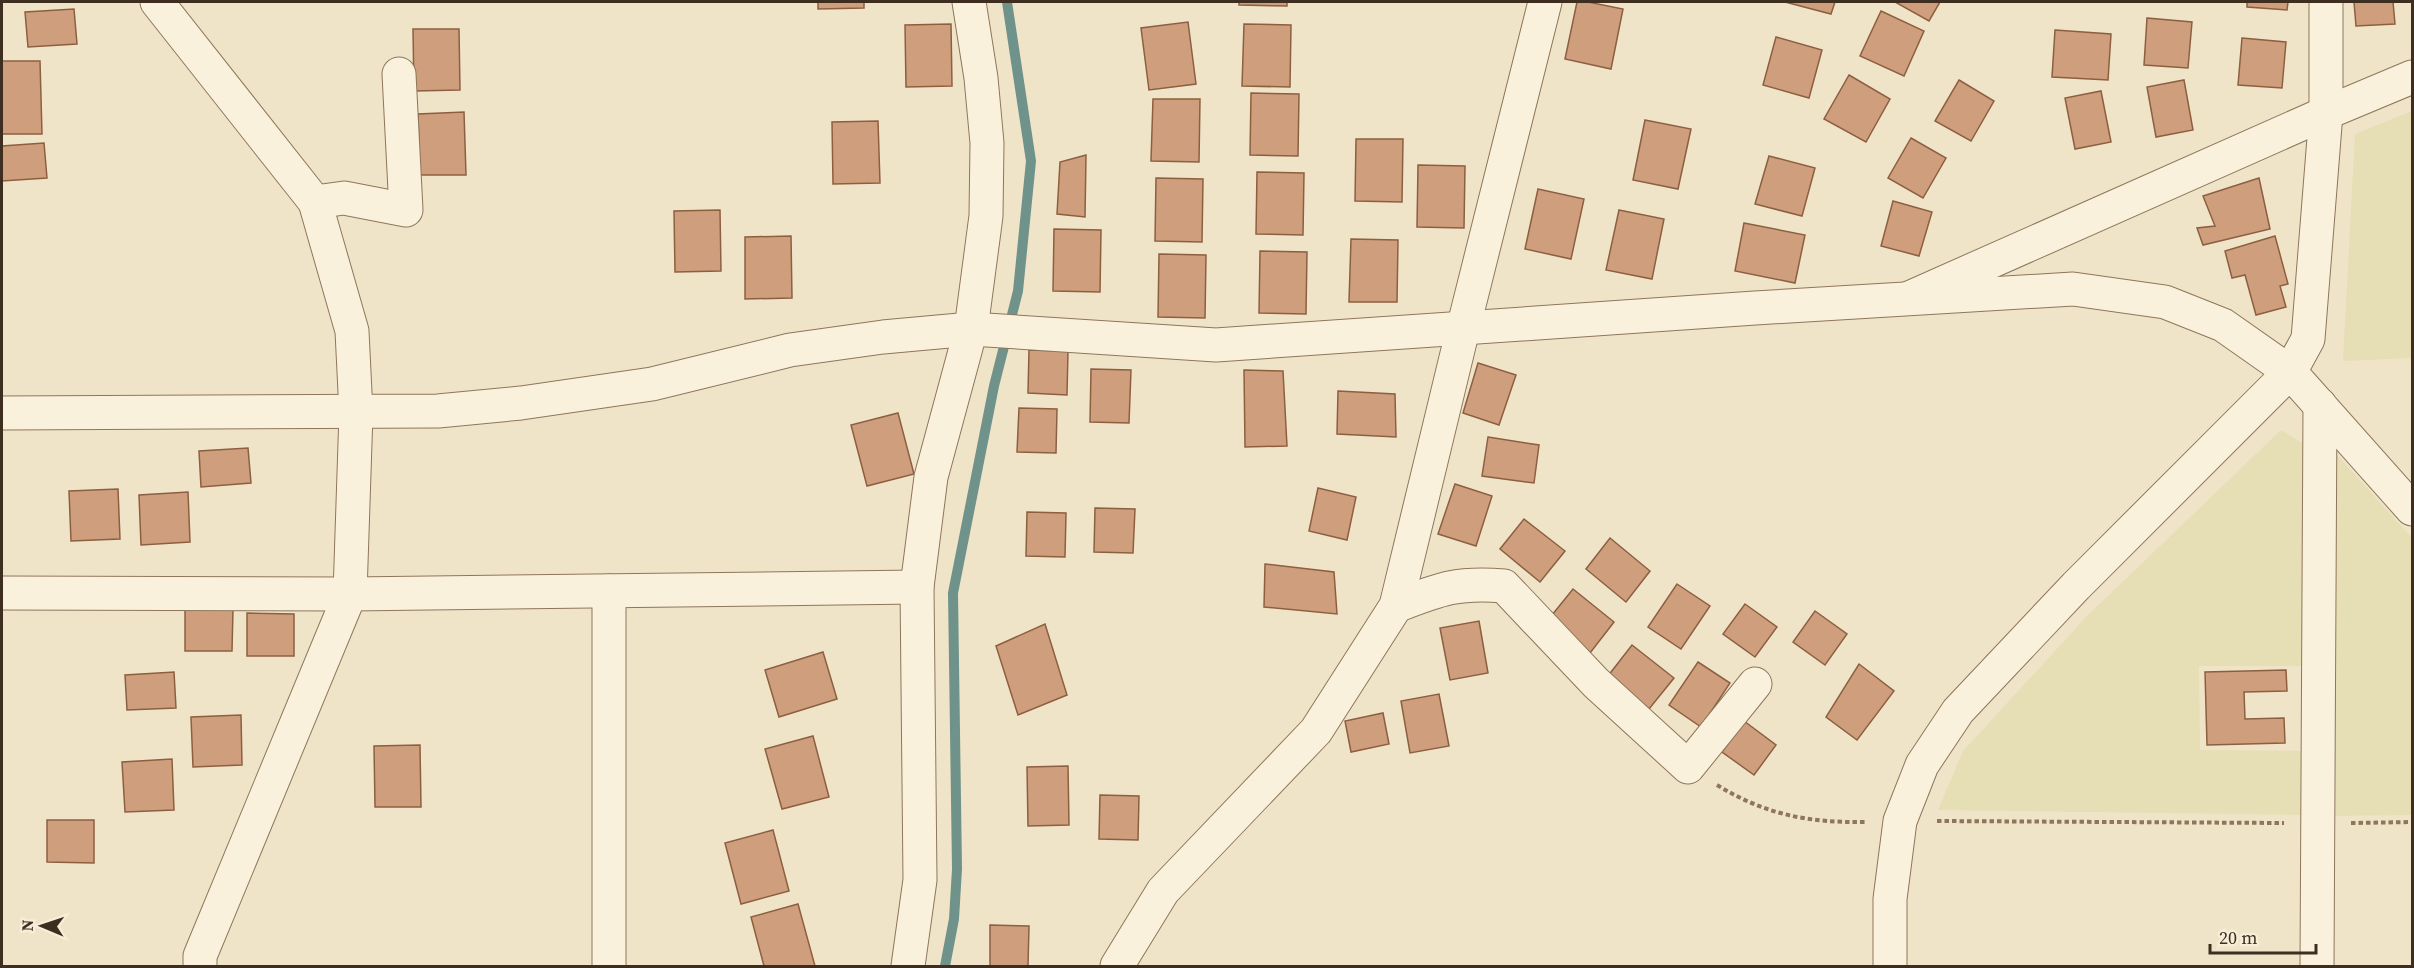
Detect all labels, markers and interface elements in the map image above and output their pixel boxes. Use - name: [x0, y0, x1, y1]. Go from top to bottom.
- north arrow: [12, 896, 72, 956]
- scale bar: [2210, 917, 2316, 955]
- text: N: [16, 919, 38, 932]
- text: 20 m: [2219, 925, 2257, 950]

